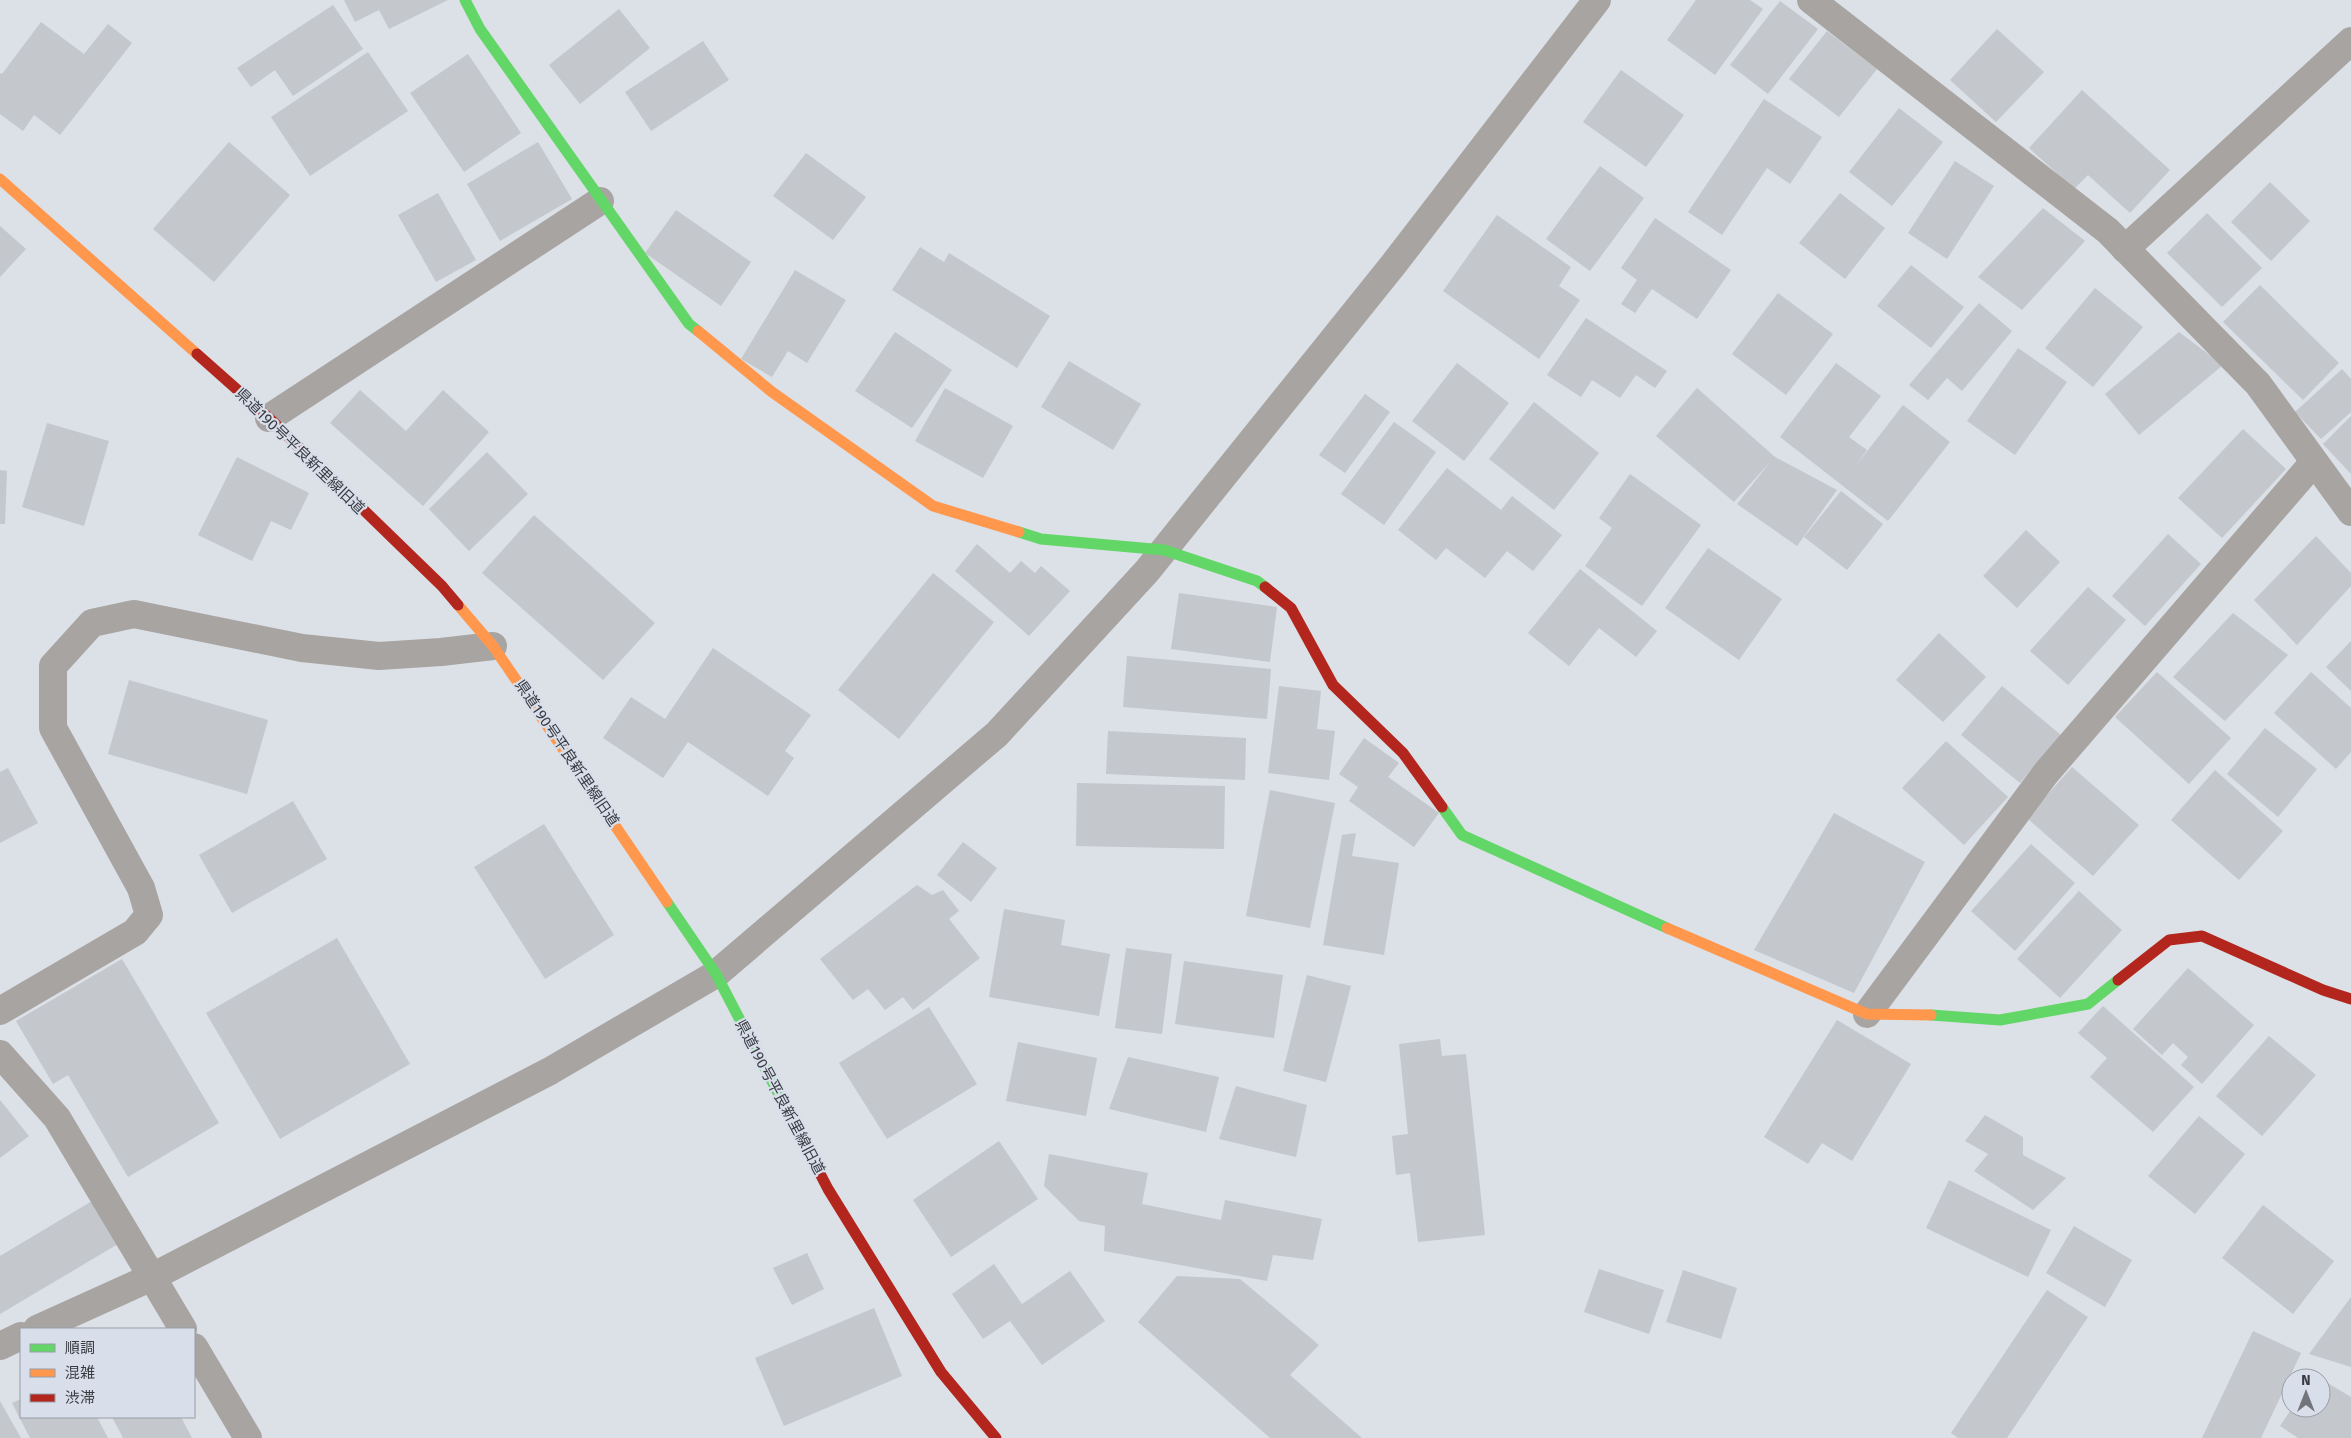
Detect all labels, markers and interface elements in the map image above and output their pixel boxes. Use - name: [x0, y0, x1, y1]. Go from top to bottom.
- street label: 県道190号平良新里線旧道: [232, 385, 368, 517]
- street label: 県道190号平良新里線旧道: [511, 676, 623, 830]
- street label: 県道190号平良新里線旧道: [732, 1017, 828, 1177]
- legend: [20, 1328, 195, 1418]
- text: 順調: [65, 1339, 95, 1357]
- text: 混雑: [65, 1364, 95, 1382]
- north arrow: [2281, 1368, 2331, 1418]
- text: N: [2301, 1372, 2311, 1389]
- text: 渋滞: [65, 1389, 95, 1407]

